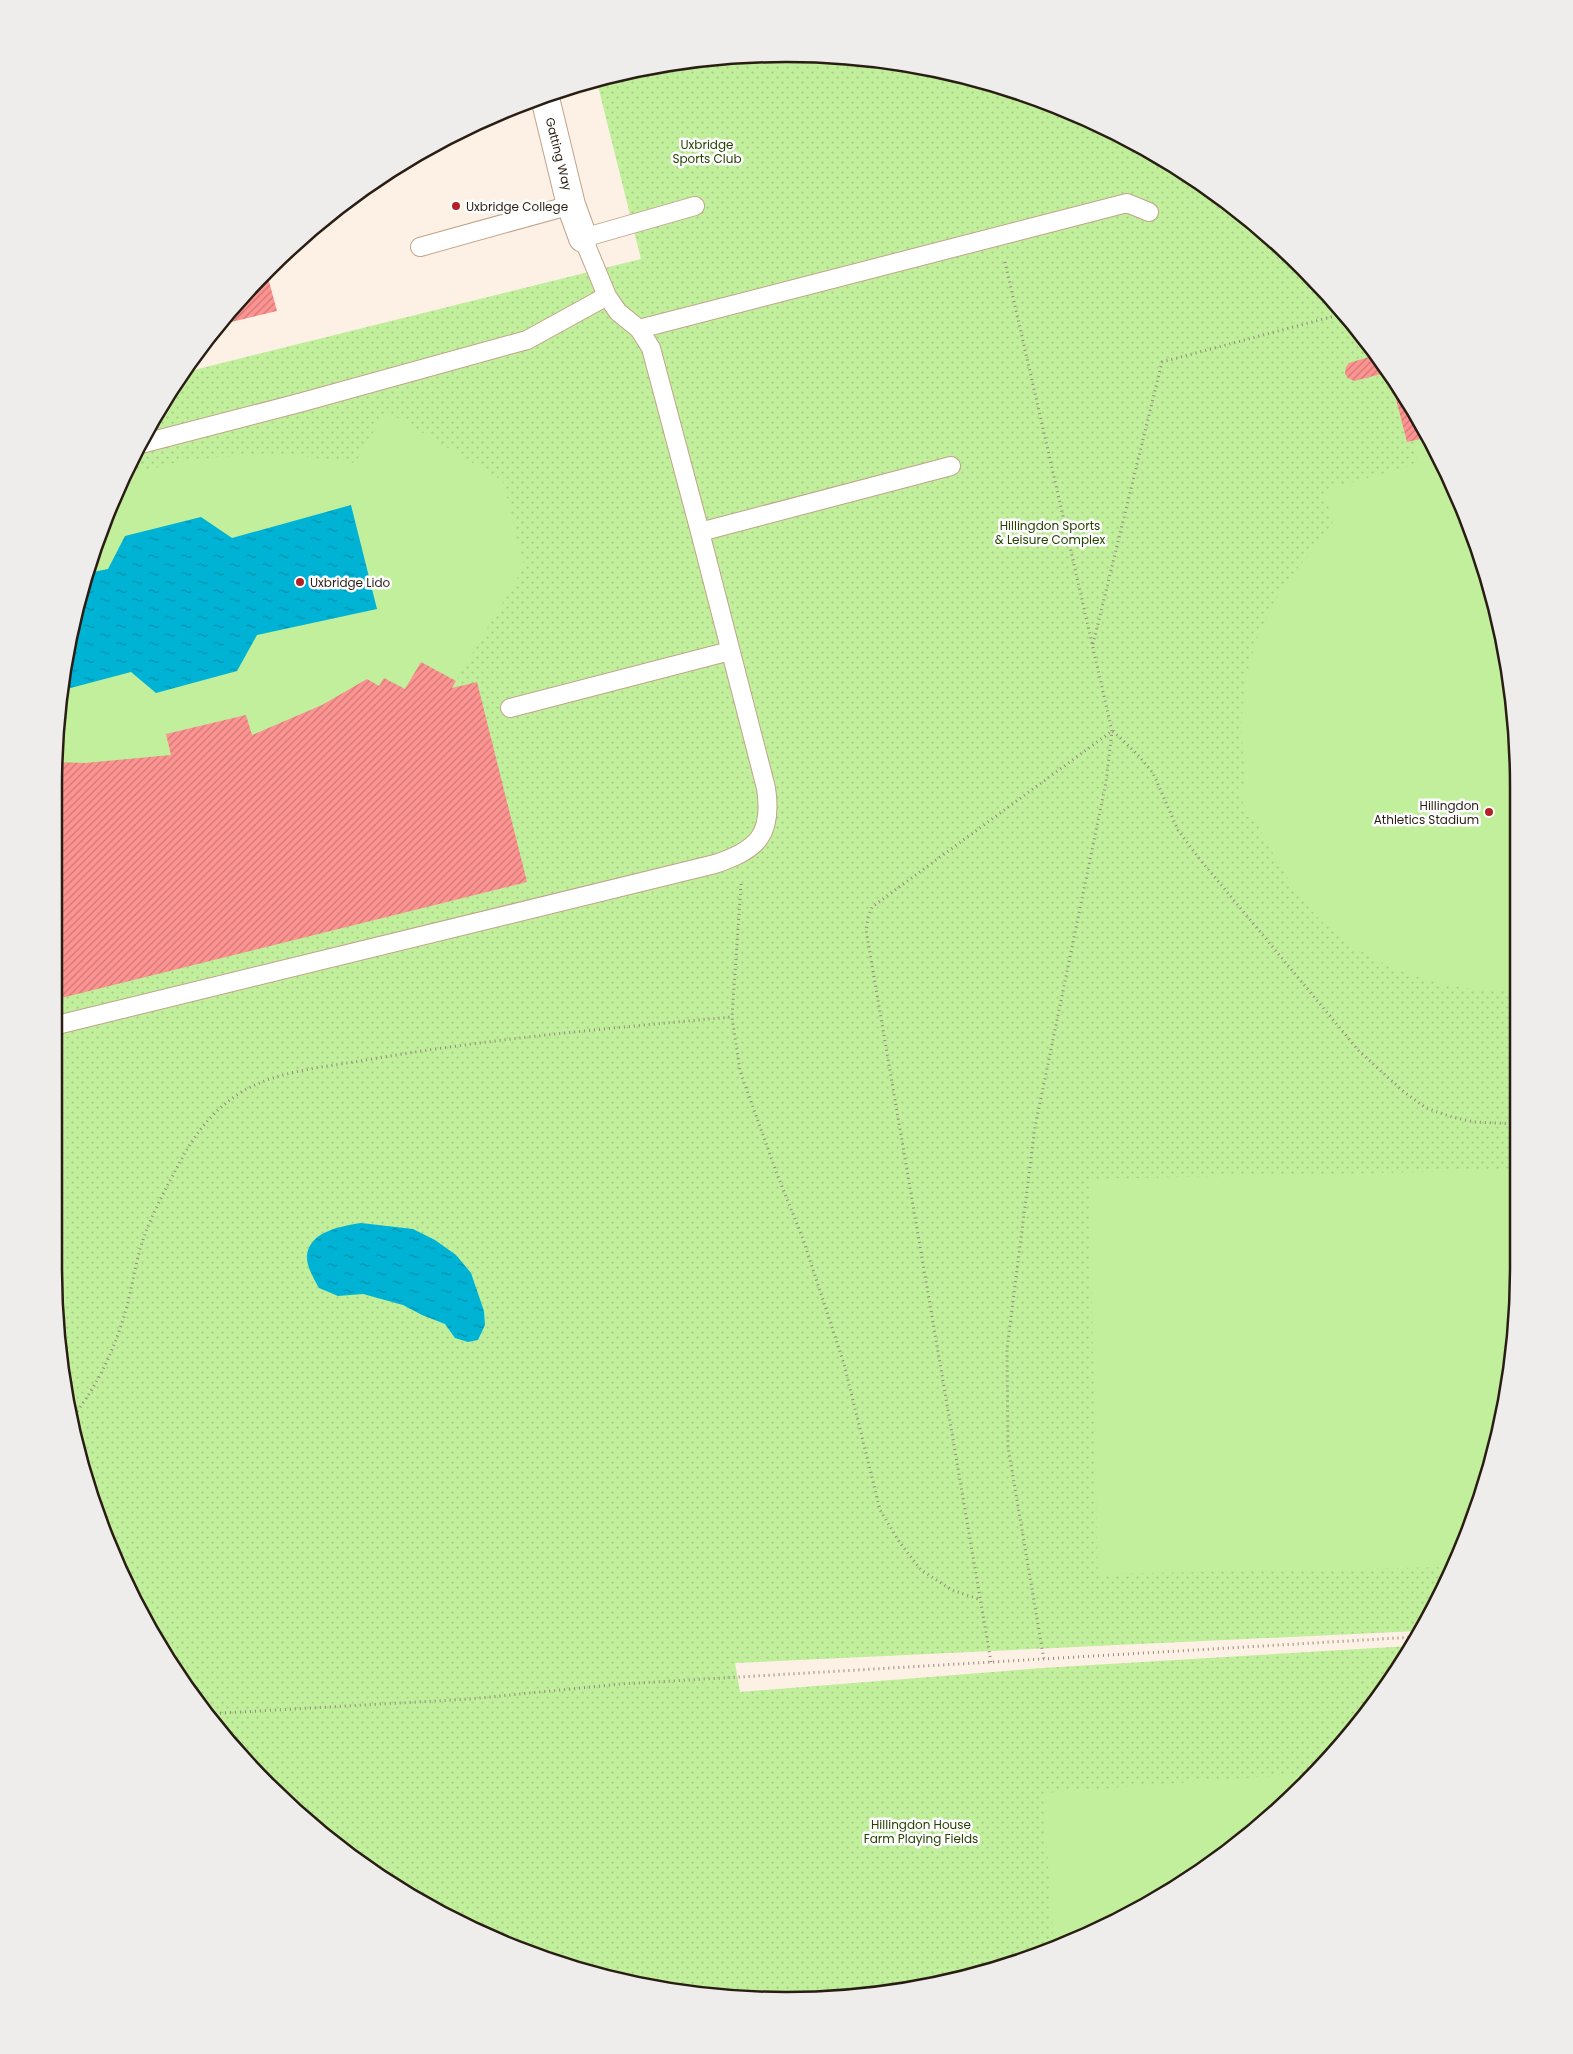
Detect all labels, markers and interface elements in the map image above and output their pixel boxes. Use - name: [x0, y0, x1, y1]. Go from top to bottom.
- street label: Gatting Way: [542, 116, 576, 193]
- park label: Uxbridge Sports Club: [672, 136, 742, 167]
- place label: Uxbridge College: [466, 198, 568, 215]
- marker: Uxbridge College: [450, 200, 462, 212]
- park label: Hillingdon Sports & Leisure Complex: [995, 517, 1105, 548]
- place label: Uxbridge Lido: [310, 574, 391, 591]
- marker: Uxbridge Lido: [294, 576, 306, 588]
- place label: Hillingdon Athletics Stadium: [1374, 797, 1479, 828]
- marker: Hillingdon Athletics Stadium: [1483, 806, 1495, 818]
- park label: Hillingdon House Farm Playing Fields: [864, 1816, 978, 1847]

